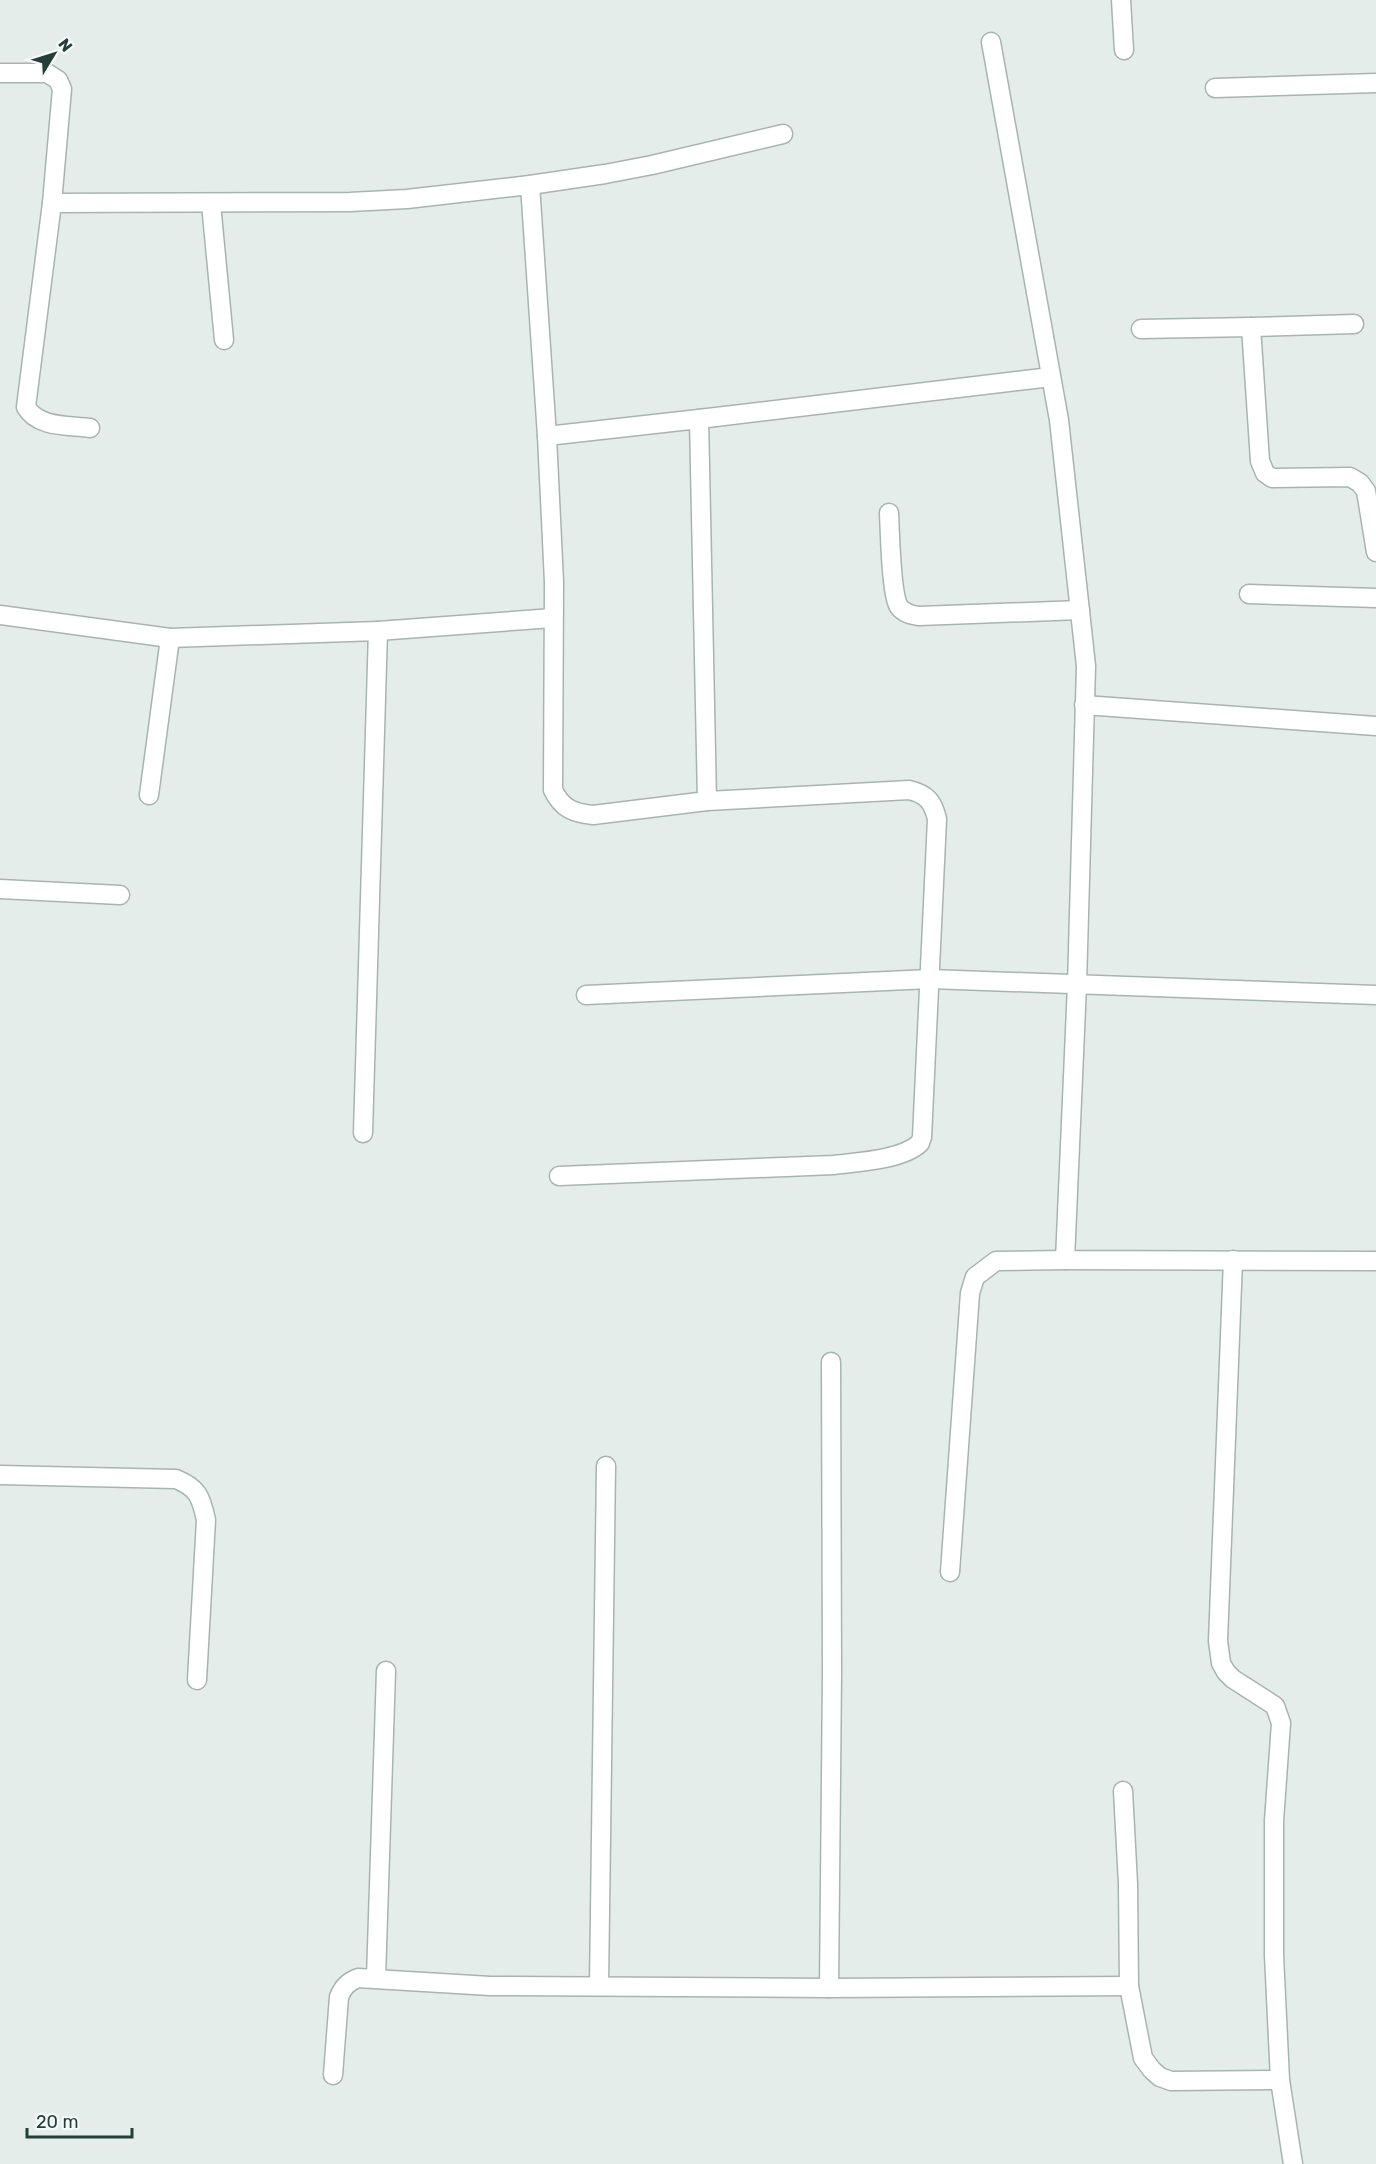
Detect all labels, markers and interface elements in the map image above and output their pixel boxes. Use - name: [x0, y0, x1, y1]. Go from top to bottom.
- north arrow: [24, 24, 84, 84]
- text: N: [54, 35, 76, 55]
- scale bar: [27, 2101, 132, 2139]
- text: 20 m: [36, 2111, 78, 2133]

